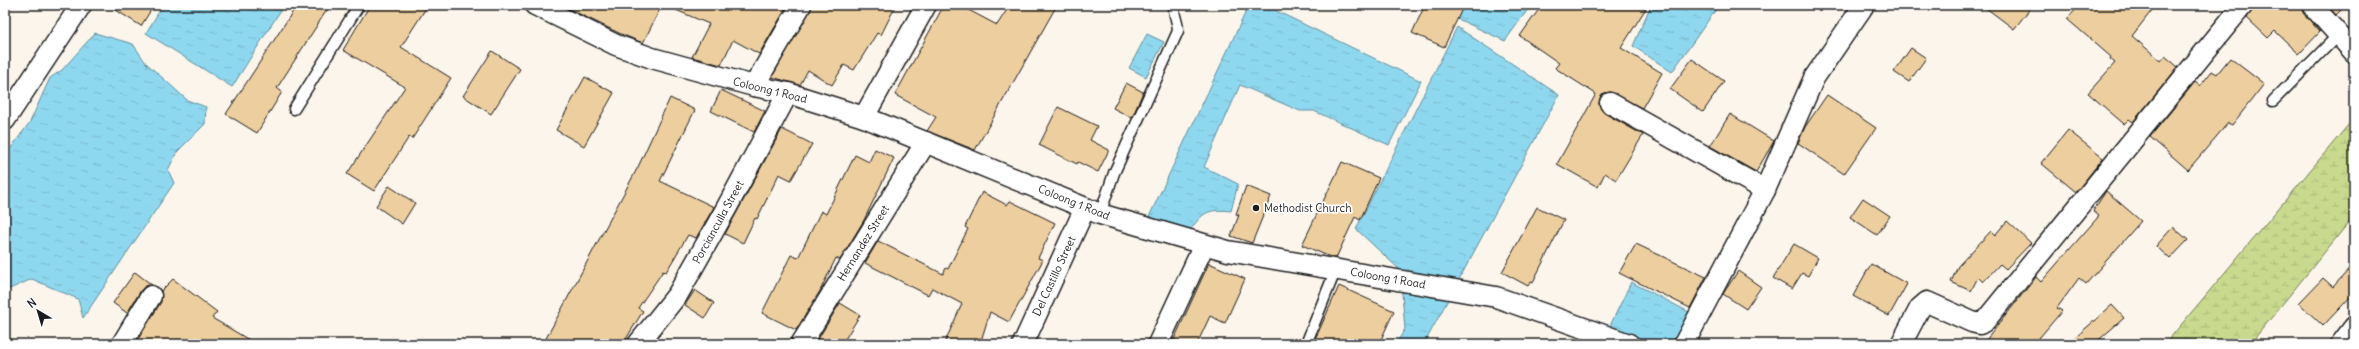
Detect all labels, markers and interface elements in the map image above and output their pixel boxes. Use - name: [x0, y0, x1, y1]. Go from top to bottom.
- street label: Coloong 1 Road: [731, 74, 809, 106]
- street label: Porcianculla Street: [689, 178, 747, 266]
- street label: Coloong 1 Road: [1036, 181, 1112, 223]
- place label: Methodist Church: [1264, 201, 1352, 215]
- street label: Hernandez Street: [834, 202, 892, 284]
- marker: Methodist Church: [1251, 203, 1261, 213]
- street label: Del Castillo Street: [1029, 234, 1079, 318]
- street label: Coloong 1 Road: [1349, 265, 1427, 292]
- north arrow: [18, 291, 58, 331]
- text: N: [25, 295, 39, 311]

